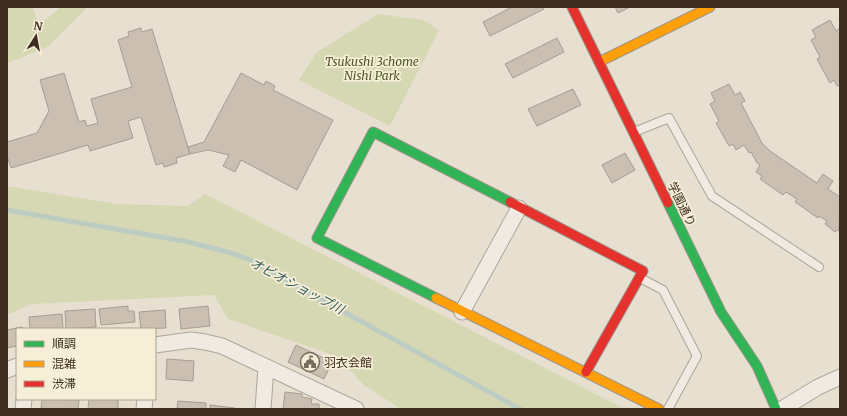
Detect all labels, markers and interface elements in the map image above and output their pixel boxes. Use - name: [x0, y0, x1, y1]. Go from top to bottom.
- north arrow: [16, 16, 56, 56]
- text: N: [32, 18, 44, 34]
- park label: Tsukushi 3chome Nishi Park: [325, 54, 419, 83]
- street label: 学園通り: [665, 179, 699, 229]
- water label: オビオショップ川: [247, 254, 349, 319]
- legend: [16, 328, 156, 400]
- text: 順調: [52, 336, 76, 351]
- public building icon: 羽衣会館: [299, 351, 321, 373]
- place label: 羽衣会館: [324, 355, 372, 370]
- text: 混雑: [52, 356, 76, 371]
- text: 渋滞: [52, 376, 76, 391]

